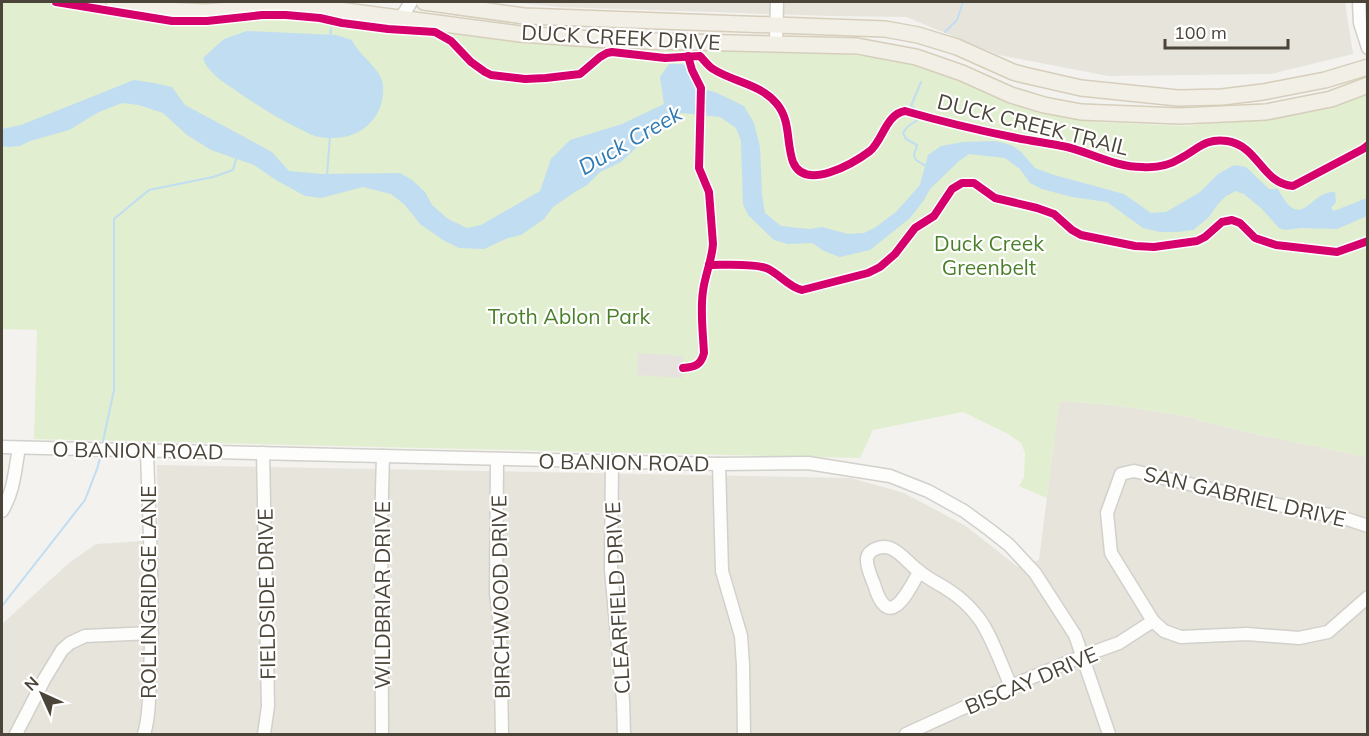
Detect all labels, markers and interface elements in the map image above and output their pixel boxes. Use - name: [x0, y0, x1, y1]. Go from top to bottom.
- scale bar: [1165, 12, 1288, 50]
- street label: DUCK CREEK DRIVE: [521, 19, 721, 55]
- text: 100 m: [1174, 21, 1227, 44]
- street label: DUCK CREEK TRAIL: [935, 88, 1132, 160]
- water label: Duck Creek: [573, 99, 687, 181]
- park label: Duck Creek Greenbelt: [934, 230, 1044, 280]
- park label: Troth Ablon Park: [488, 303, 650, 329]
- street label: O BANION ROAD: [52, 436, 224, 464]
- street label: O BANION ROAD: [538, 448, 710, 476]
- street label: SAN GABRIEL DRIVE: [1141, 460, 1349, 532]
- street label: ROLLINGRIDGE LANE: [135, 485, 161, 699]
- street label: BIRCHWOOD DRIVE: [485, 495, 515, 699]
- street label: WILDBRIAR DRIVE: [369, 501, 395, 689]
- street label: CLEARFIELD DRIVE: [599, 501, 635, 695]
- street label: FIELDSIDE DRIVE: [252, 508, 280, 680]
- street label: BISCAY DRIVE: [961, 640, 1101, 720]
- north arrow: [12, 664, 72, 724]
- text: N: [20, 672, 43, 695]

